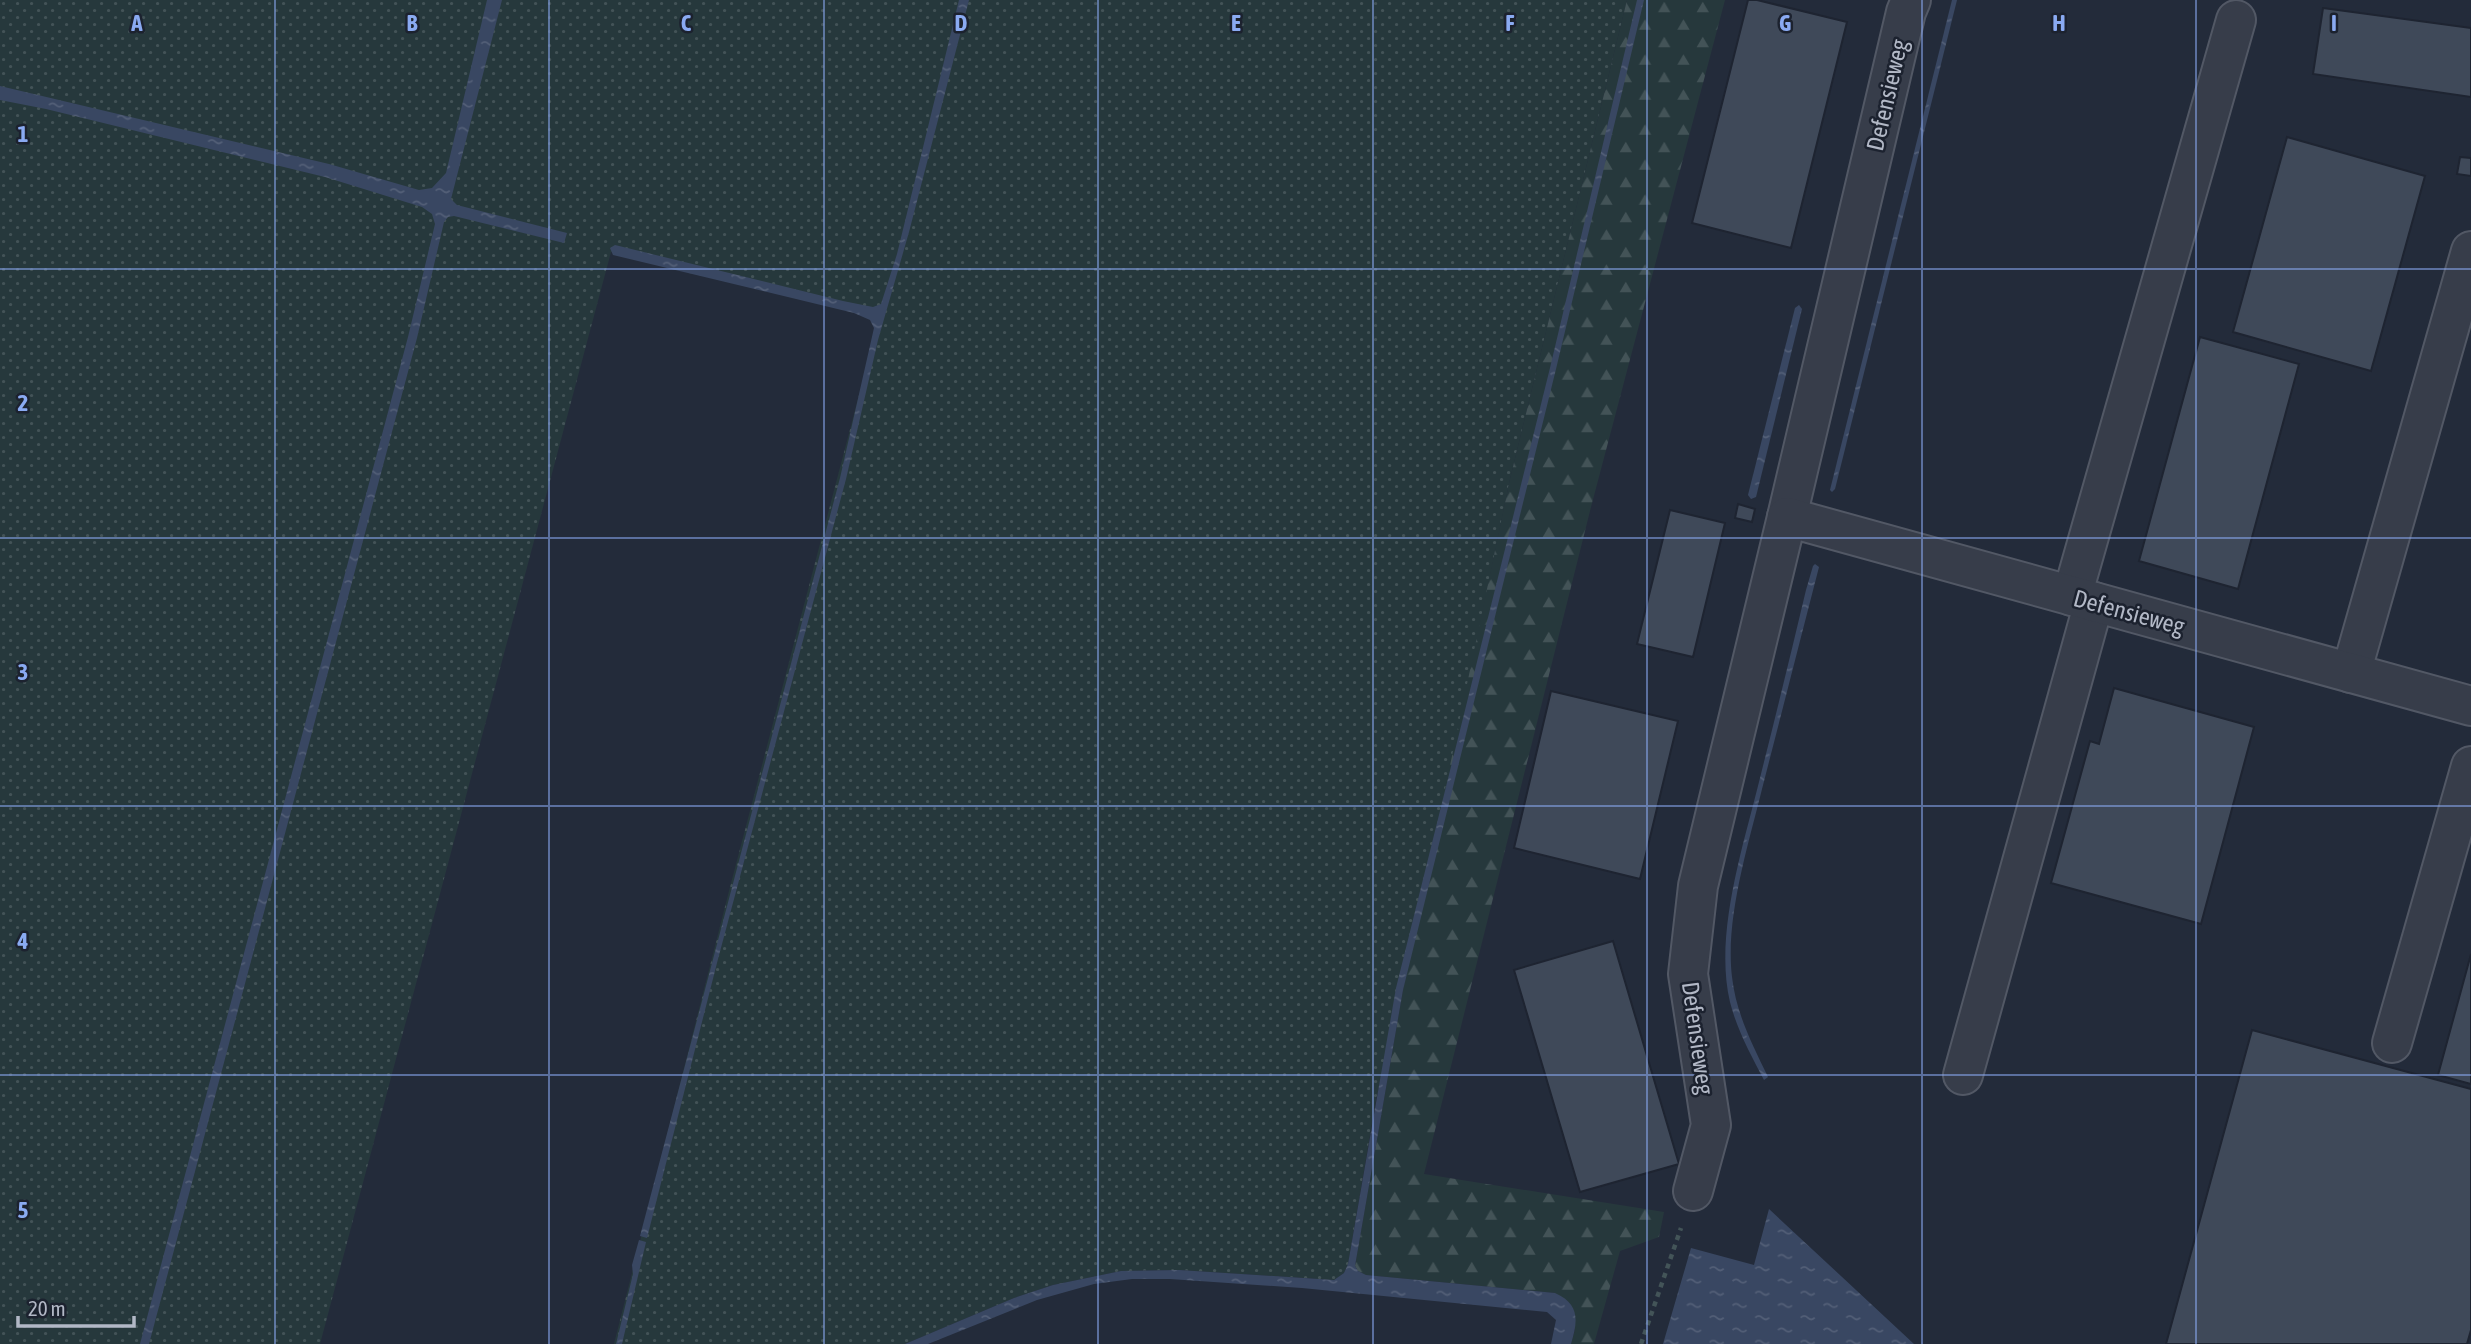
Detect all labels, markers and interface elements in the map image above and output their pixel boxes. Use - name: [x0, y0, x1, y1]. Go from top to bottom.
- text: A: [130, 10, 143, 36]
- text: B: [407, 10, 418, 36]
- text: C: [681, 10, 692, 36]
- text: D: [955, 10, 968, 36]
- text: E: [1231, 10, 1241, 36]
- text: F: [1505, 10, 1515, 36]
- text: G: [1779, 10, 1791, 36]
- text: H: [2052, 10, 2066, 36]
- text: I: [2331, 10, 2337, 36]
- street label: Defensieweg: [1861, 36, 1913, 153]
- text: 1: [18, 121, 29, 147]
- text: 2: [18, 390, 28, 416]
- street label: Defensieweg: [2071, 584, 2188, 640]
- text: 3: [18, 659, 28, 685]
- text: 4: [17, 928, 29, 954]
- street label: Defensieweg: [1677, 980, 1719, 1097]
- text: 5: [18, 1197, 29, 1223]
- scale bar: [18, 1284, 133, 1328]
- text: 20 m: [28, 1296, 66, 1320]

